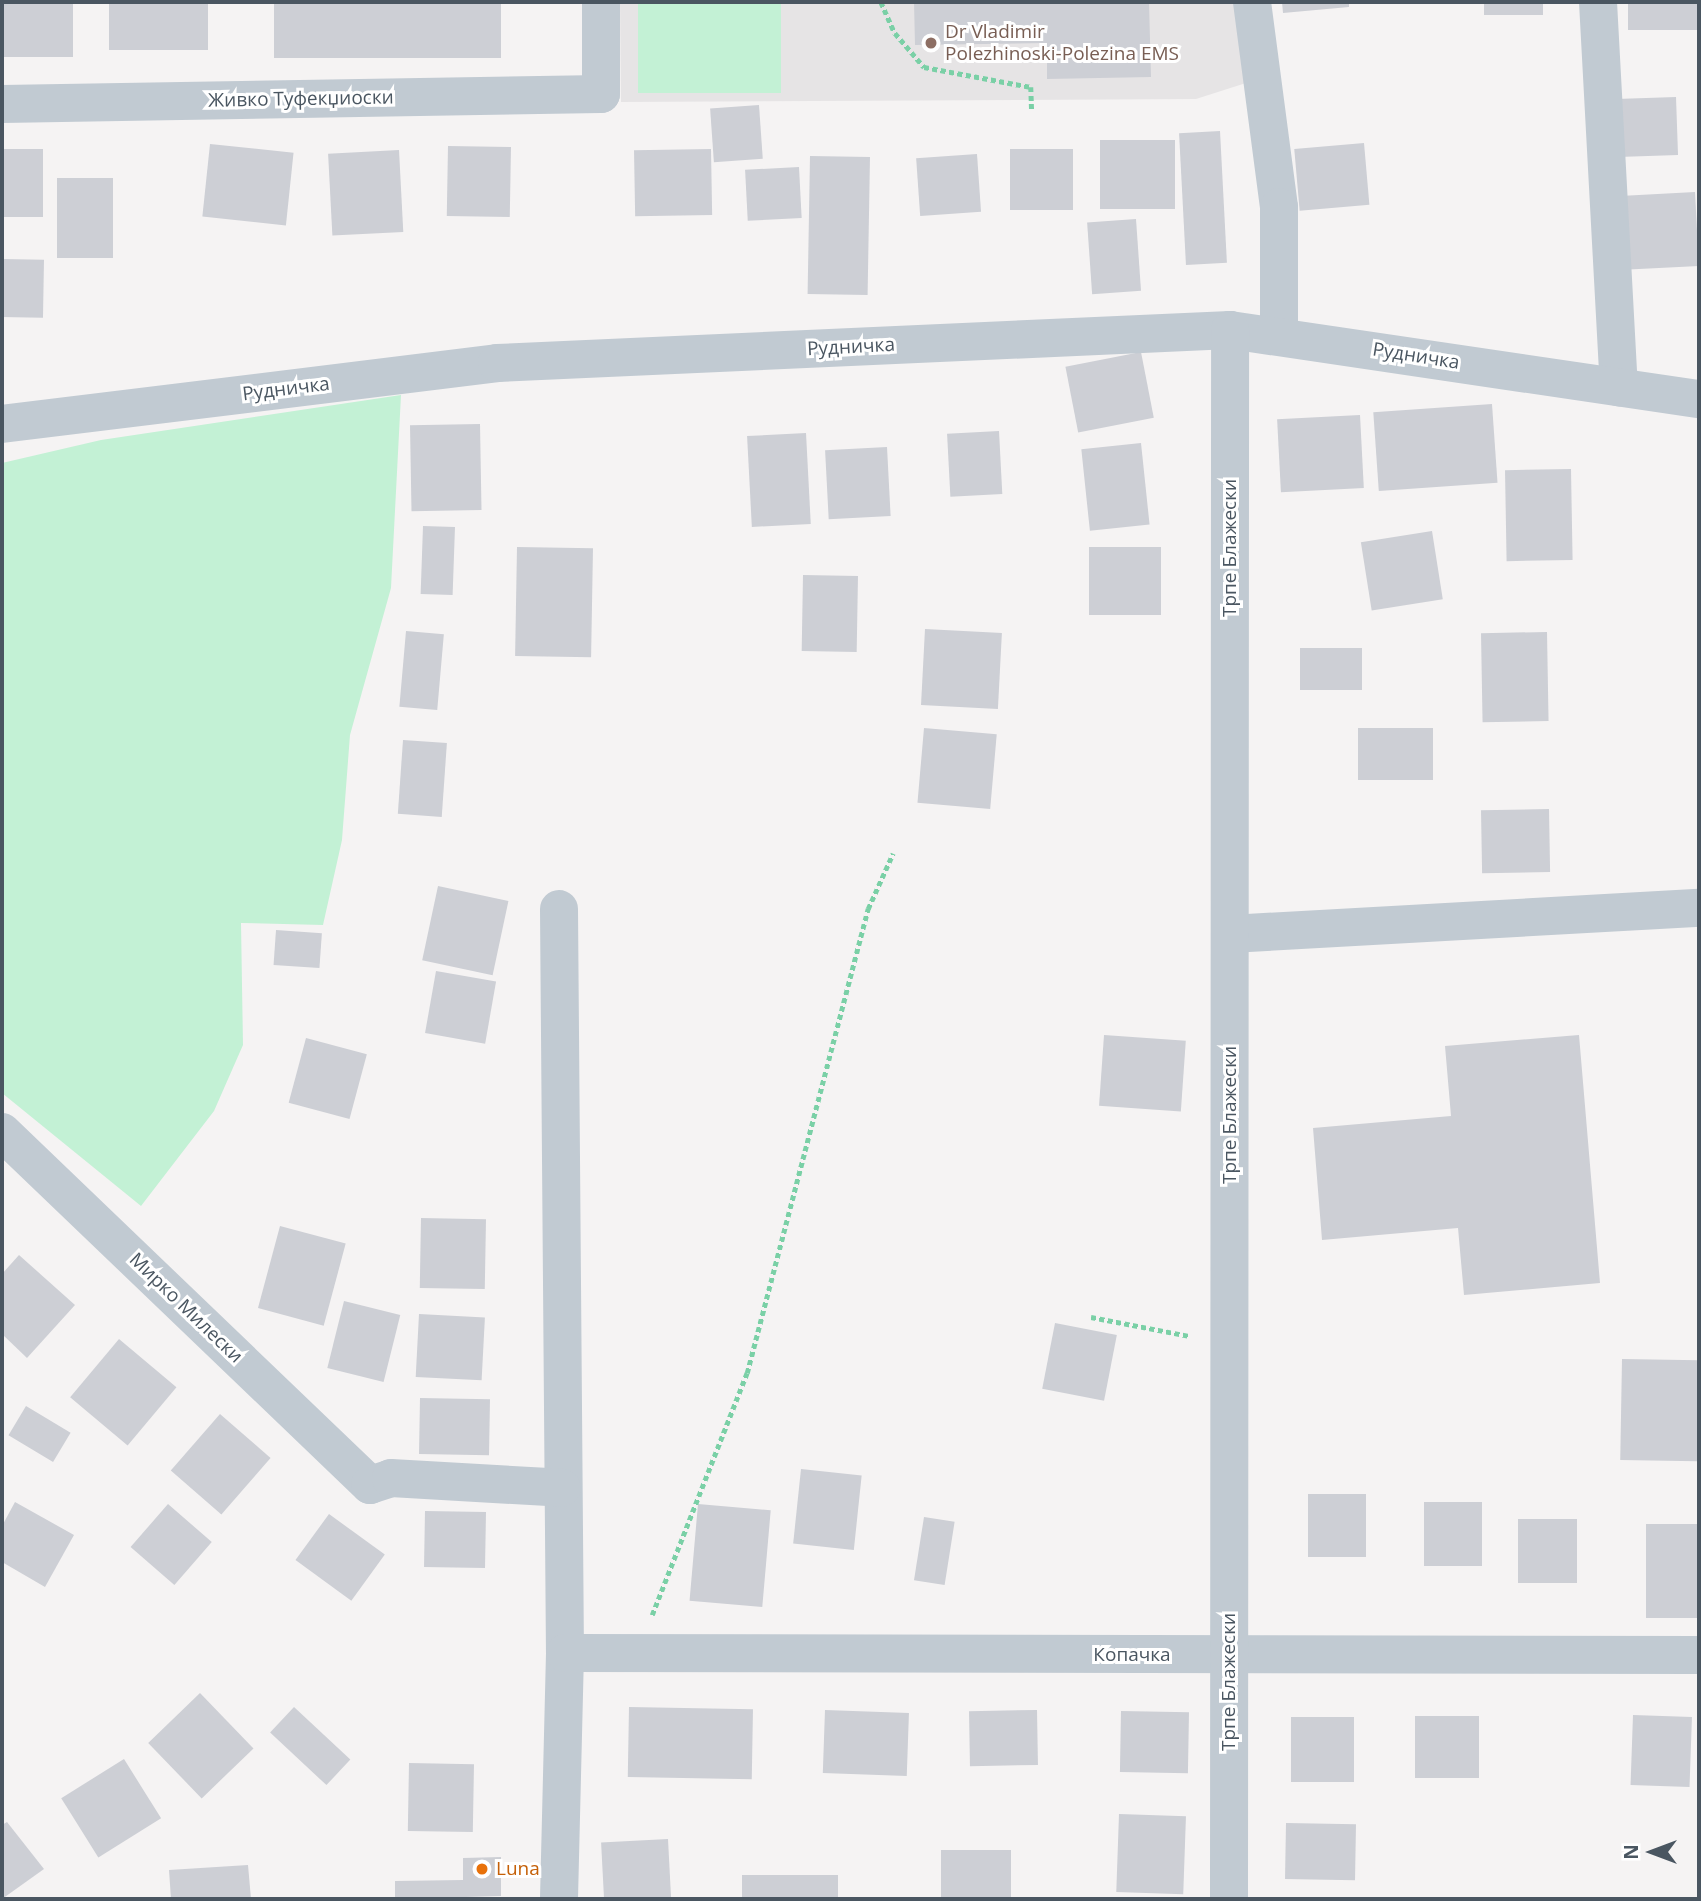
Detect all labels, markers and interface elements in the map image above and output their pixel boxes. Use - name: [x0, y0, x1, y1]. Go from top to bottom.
- place label: Dr Vladimir Polezhinoski-Polezina EMS: [945, 21, 1179, 65]
- marker: Dr Vladimir Polezhinoski-Polezina EMS: [923, 35, 939, 51]
- street label: Живко Туфекџиоски: [208, 86, 394, 112]
- street label: Рудничка: [807, 333, 895, 361]
- street label: Рудничка: [1371, 338, 1461, 374]
- street label: Рудничка: [241, 372, 331, 406]
- street label: Трпе Блажески: [1219, 479, 1241, 617]
- street label: Трпе Блажески: [1219, 1046, 1241, 1184]
- street label: Мирко Милески: [125, 1248, 247, 1368]
- street label: Трпе Блажески: [1218, 1613, 1240, 1751]
- street label: Копачка: [1093, 1644, 1171, 1666]
- north arrow: [1617, 1817, 1687, 1887]
- text: N: [1618, 1844, 1644, 1860]
- place label: Luna: [496, 1858, 540, 1880]
- marker: Luna: [474, 1861, 490, 1877]

